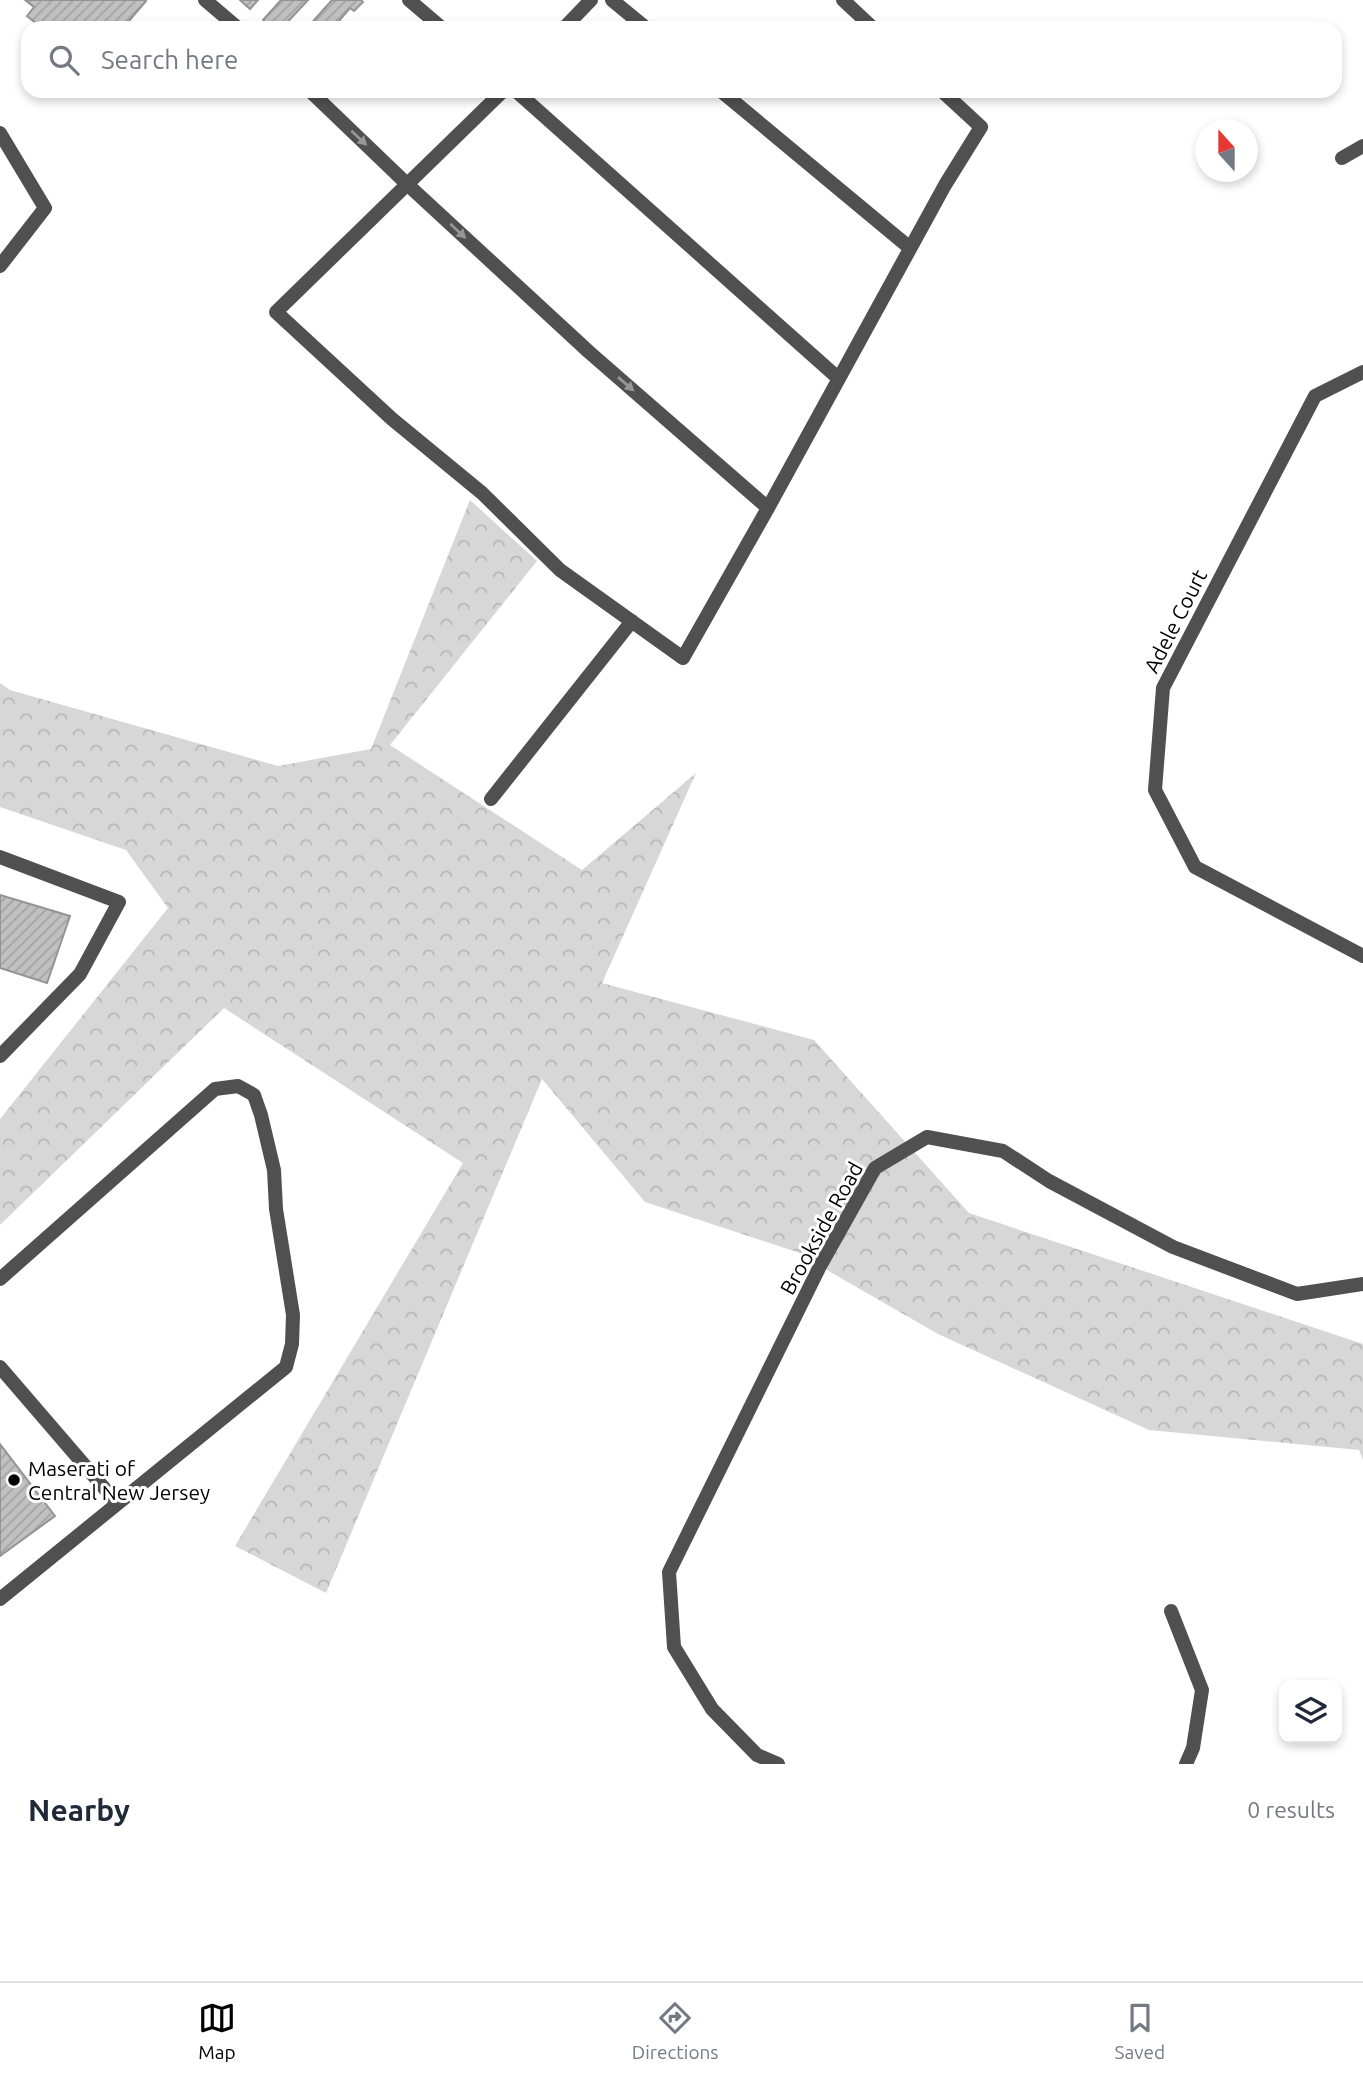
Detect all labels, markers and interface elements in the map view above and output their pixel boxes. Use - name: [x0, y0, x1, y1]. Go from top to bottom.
- search box: [21, 21, 1342, 98]
- icon: search: [45, 41, 83, 79]
- text: Search here: [101, 45, 238, 74]
- north arrow: [1195, 119, 1258, 182]
- one-way arrow: [350, 129, 367, 145]
- one-way arrow: [449, 223, 467, 239]
- one-way arrow: [617, 376, 635, 392]
- street label: Adele Court: [1139, 565, 1211, 677]
- street label: Brookside Road: [775, 1158, 867, 1298]
- place label: Maserati of Central New Jersey: [28, 1456, 210, 1504]
- marker: Maserati of Central New Jersey: [6, 1472, 22, 1488]
- map controls: [1279, 1680, 1342, 1743]
- button: layers: [1279, 1680, 1342, 1743]
- text: Nearby: [28, 1793, 130, 1827]
- text: 0 results: [1247, 1797, 1335, 1822]
- tab: Map: [198, 1999, 236, 2063]
- tab: Directions: [632, 1999, 719, 2063]
- tab: Saved: [1114, 1999, 1165, 2063]

